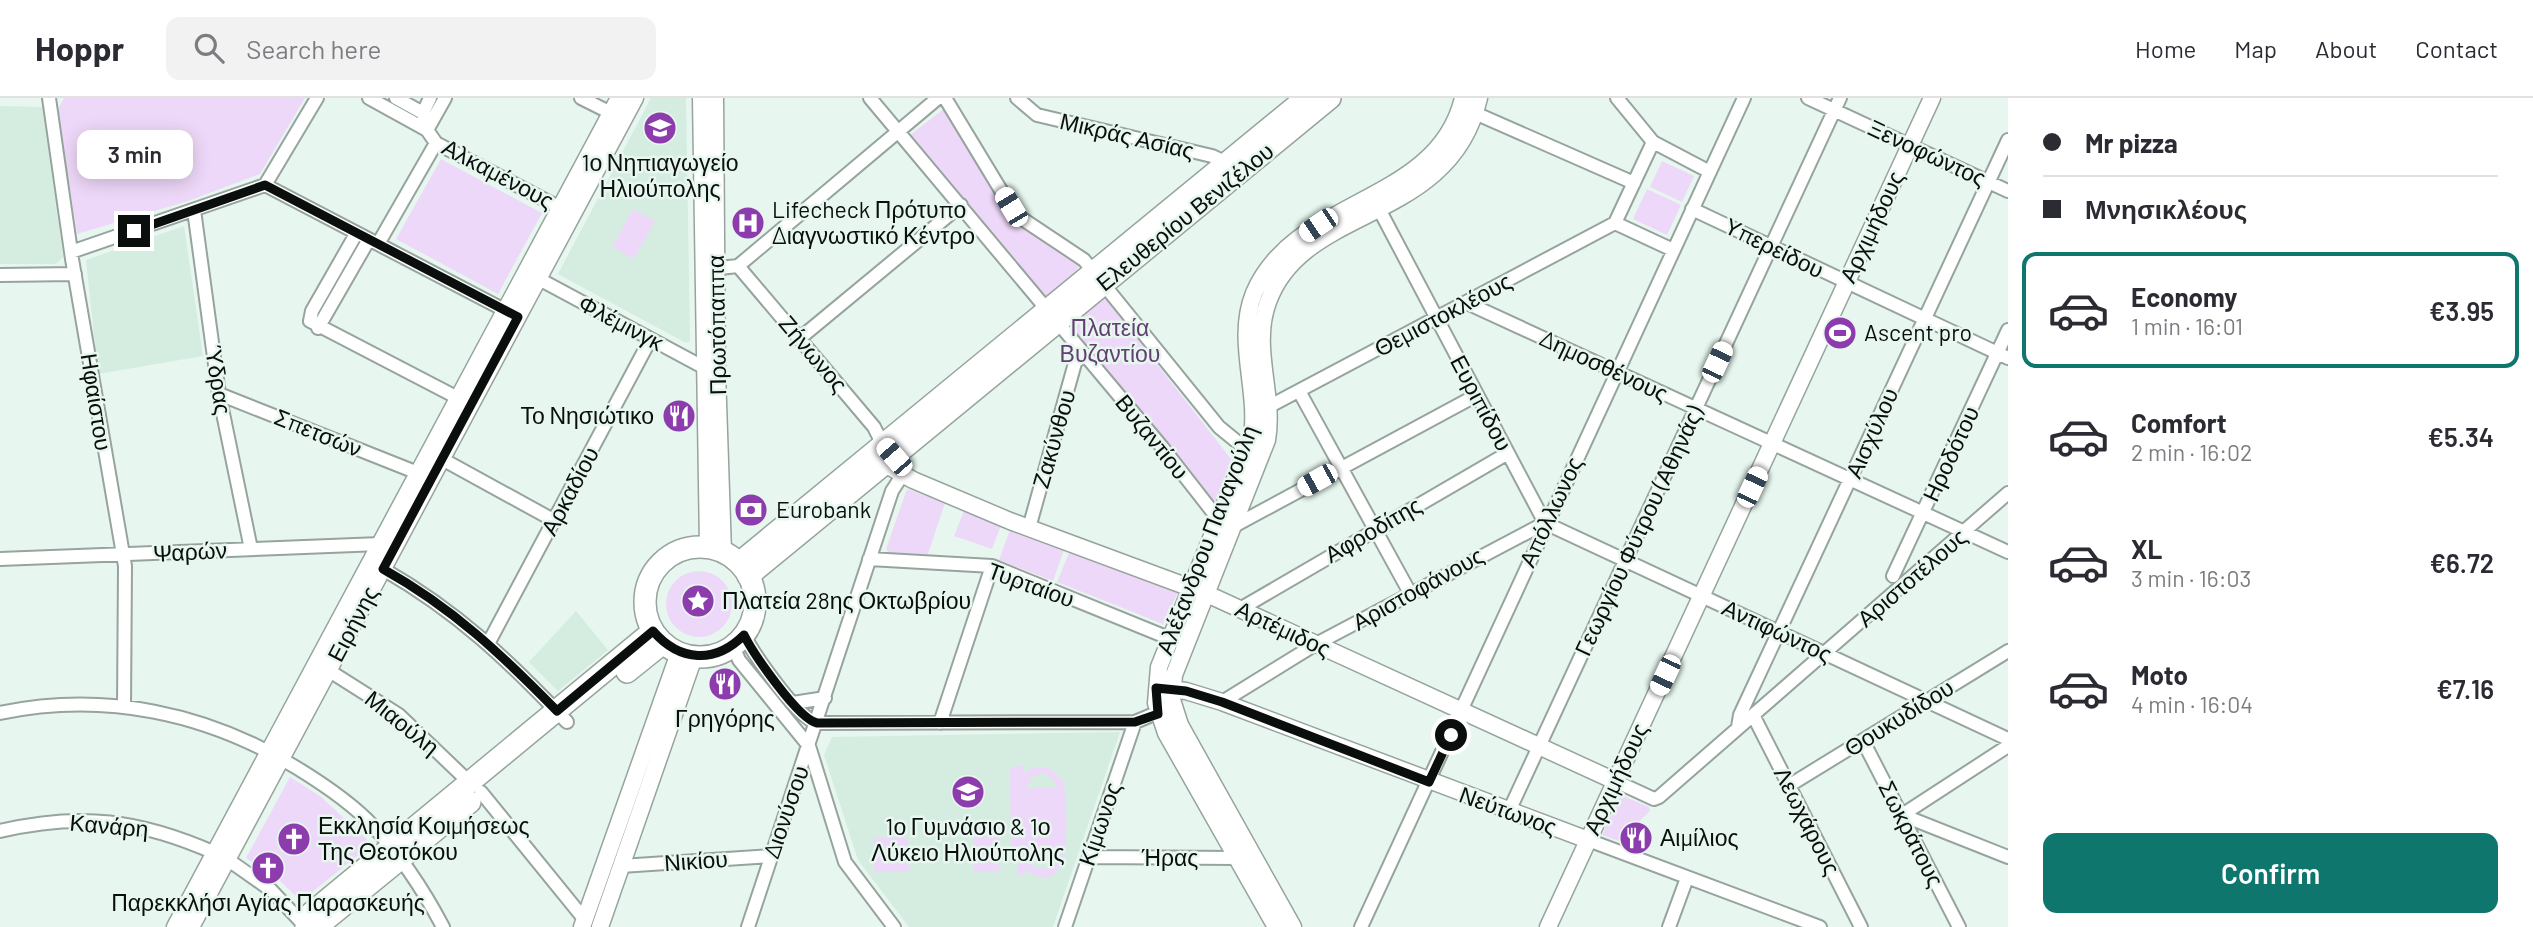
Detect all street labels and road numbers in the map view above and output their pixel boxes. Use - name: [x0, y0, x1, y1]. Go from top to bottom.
- street label: Μικράς Ασίας: [1057, 106, 1197, 164]
- street label: Ξενοφώντος: [1864, 113, 1991, 192]
- street label: Αλκαμένους: [438, 132, 559, 214]
- street label: Ελευθερίου Βενιζέλου: [1090, 136, 1279, 296]
- street label: Αρχιμήδους: [1833, 166, 1909, 287]
- street label: Υπερείδου: [1720, 211, 1829, 283]
- street label: Πρωτόπαππα: [701, 255, 731, 395]
- street label: Θεμιστοκλέους: [1369, 266, 1516, 362]
- street label: Φλέμινγκ: [574, 288, 669, 356]
- street label: Ζήνωνος: [774, 309, 854, 397]
- street label: Δημοσθένους: [1536, 323, 1673, 407]
- street label: Ύδρας: [200, 343, 238, 417]
- street label: Ευριπίδου: [1445, 350, 1519, 455]
- street label: Ηφαίστου: [75, 351, 119, 453]
- street label: Αισχύλου: [1839, 383, 1903, 482]
- street label: Ζακύνθου: [1026, 386, 1080, 491]
- street label: Βυζαντίου: [1110, 388, 1195, 484]
- street label: Γεωργίου Φύτρου (Αθηνάς): [1568, 400, 1709, 660]
- street label: Ηροδότου: [1916, 401, 1984, 506]
- street label: Σπετσών: [271, 402, 366, 462]
- street label: Αλέξανδρου Παναγούλη: [1149, 421, 1263, 658]
- street label: Αρκαδίου: [534, 441, 604, 540]
- street label: Απόλλωνος: [1512, 452, 1588, 571]
- street label: Αφροδίτης: [1319, 490, 1426, 568]
- street label: Αριστοτέλους: [1851, 522, 1972, 632]
- street label: Ψαρών: [152, 535, 228, 567]
- street label: Αριστοφάνους: [1347, 541, 1488, 636]
- street label: Τυρταίου: [984, 556, 1078, 613]
- street label: Ειρήνης: [321, 581, 384, 666]
- street label: Αντιφώντος: [1718, 593, 1837, 668]
- street label: Αρτέμιδος: [1231, 594, 1335, 662]
- street label: Θουκυδίδου: [1839, 673, 1958, 762]
- street label: Μιαούλη: [360, 684, 445, 761]
- street label: Αρχιμήδους: [1577, 718, 1653, 839]
- street label: Διονύσου: [756, 762, 814, 862]
- street label: Λεωχάρους: [1769, 762, 1847, 879]
- street label: Σωκράτους: [1873, 776, 1951, 891]
- street label: Κίμωνος: [1072, 778, 1126, 869]
- street label: Νεύτωνος: [1456, 780, 1561, 841]
- street label: Κανάρη: [69, 808, 150, 842]
- street label: Ήρας: [1141, 843, 1198, 871]
- street label: Νικίου: [663, 844, 729, 876]

